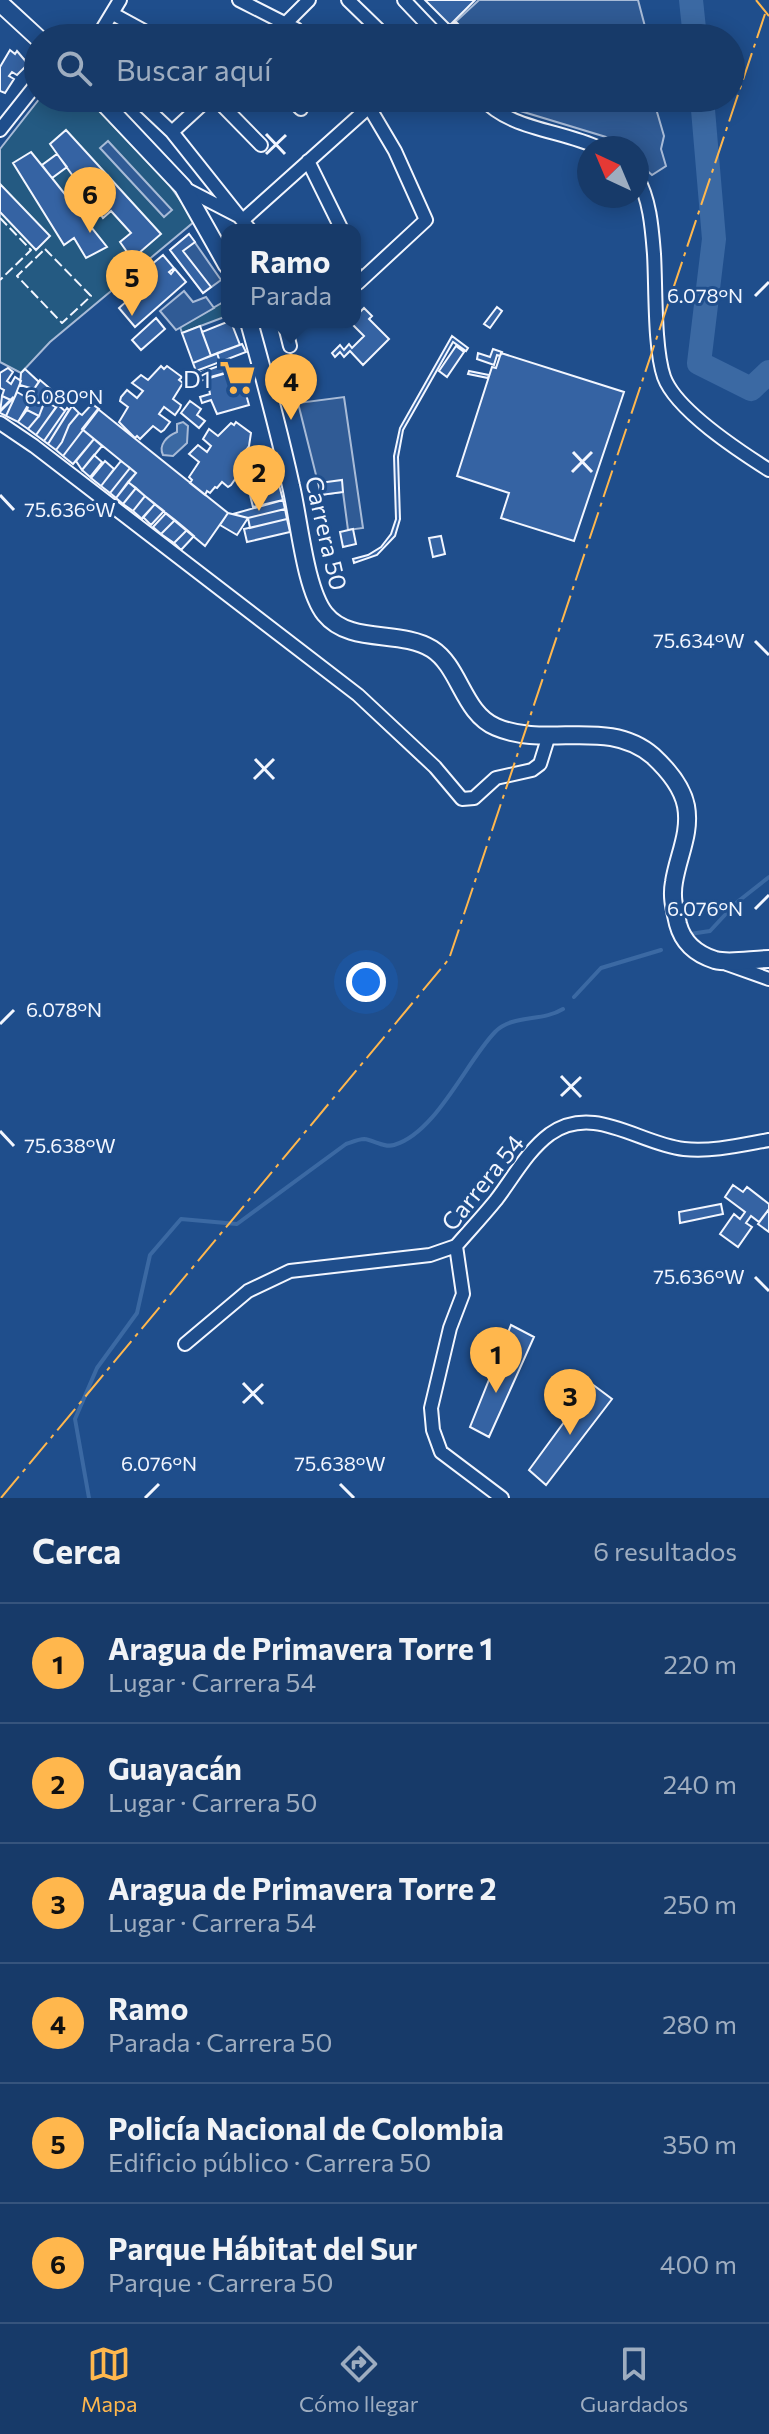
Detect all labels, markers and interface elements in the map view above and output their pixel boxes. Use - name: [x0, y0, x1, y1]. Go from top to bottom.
- search box: [24, 24, 745, 112]
- icon: search: [52, 46, 96, 90]
- text: Buscar aquí: [116, 50, 272, 87]
- north arrow: [577, 136, 649, 208]
- pin: 6: [64, 167, 116, 233]
- popup: [221, 224, 361, 328]
- text: Ramo: [250, 242, 330, 279]
- pin: 5: [106, 250, 158, 316]
- text: Parada: [250, 279, 332, 310]
- text: 6.078°N: [667, 283, 743, 307]
- pin: 4: [265, 354, 317, 420]
- supermarket icon: D1: [218, 359, 256, 397]
- place label: D1: [183, 364, 211, 393]
- text: 6.080°N: [25, 384, 103, 408]
- pin: 2: [233, 445, 285, 511]
- street label: Carrera 50: [300, 473, 354, 593]
- text: 75.636°W: [24, 497, 116, 521]
- text: 75.634°W: [653, 628, 745, 652]
- text: 6.076°N: [667, 896, 743, 920]
- your location: [346, 962, 386, 1002]
- text: 6.078°N: [26, 997, 102, 1021]
- street label: Carrera 54: [435, 1128, 529, 1236]
- text: 75.638°W: [24, 1133, 116, 1157]
- text: 75.636°W: [653, 1264, 745, 1288]
- pin: 1: [470, 1327, 522, 1393]
- pin: 3: [544, 1369, 596, 1435]
- text: 6.076°N: [121, 1451, 197, 1475]
- text: 75.638°W: [294, 1451, 386, 1475]
- text: Cerca: [32, 1529, 121, 1571]
- text: 6 resultados: [593, 1535, 737, 1566]
- text: Aragua de Primavera Torre 1: [108, 1629, 493, 1666]
- text: 1: [52, 1648, 64, 1679]
- text: 220 m: [664, 1648, 737, 1679]
- text: Lugar · Carrera 54: [108, 1666, 316, 1697]
- text: Guayacán: [108, 1749, 242, 1786]
- text: 2: [51, 1768, 65, 1799]
- text: 240 m: [663, 1768, 737, 1799]
- text: Lugar · Carrera 50: [108, 1786, 317, 1817]
- text: Aragua de Primavera Torre 2: [108, 1869, 497, 1906]
- text: 3: [50, 1888, 66, 1919]
- text: 250 m: [663, 1888, 737, 1919]
- text: Lugar · Carrera 54: [108, 1906, 316, 1937]
- text: Ramo: [108, 1989, 188, 2026]
- text: 4: [50, 2008, 66, 2039]
- text: 280 m: [662, 2008, 737, 2039]
- text: Parada · Carrera 50: [108, 2026, 332, 2057]
- text: Policía Nacional de Colombia: [108, 2109, 504, 2146]
- text: 5: [50, 2128, 66, 2159]
- text: 350 m: [663, 2128, 737, 2159]
- text: Edificio público · Carrera 50: [108, 2146, 431, 2177]
- text: Parque Hábitat del Sur: [108, 2229, 417, 2266]
- text: 6: [50, 2248, 66, 2279]
- text: 400 m: [660, 2248, 737, 2279]
- text: Parque · Carrera 50: [108, 2266, 333, 2297]
- tab: Mapa: [81, 2342, 138, 2417]
- tab: Cómo llegar: [299, 2342, 419, 2417]
- tab: Guardados: [580, 2342, 688, 2417]

